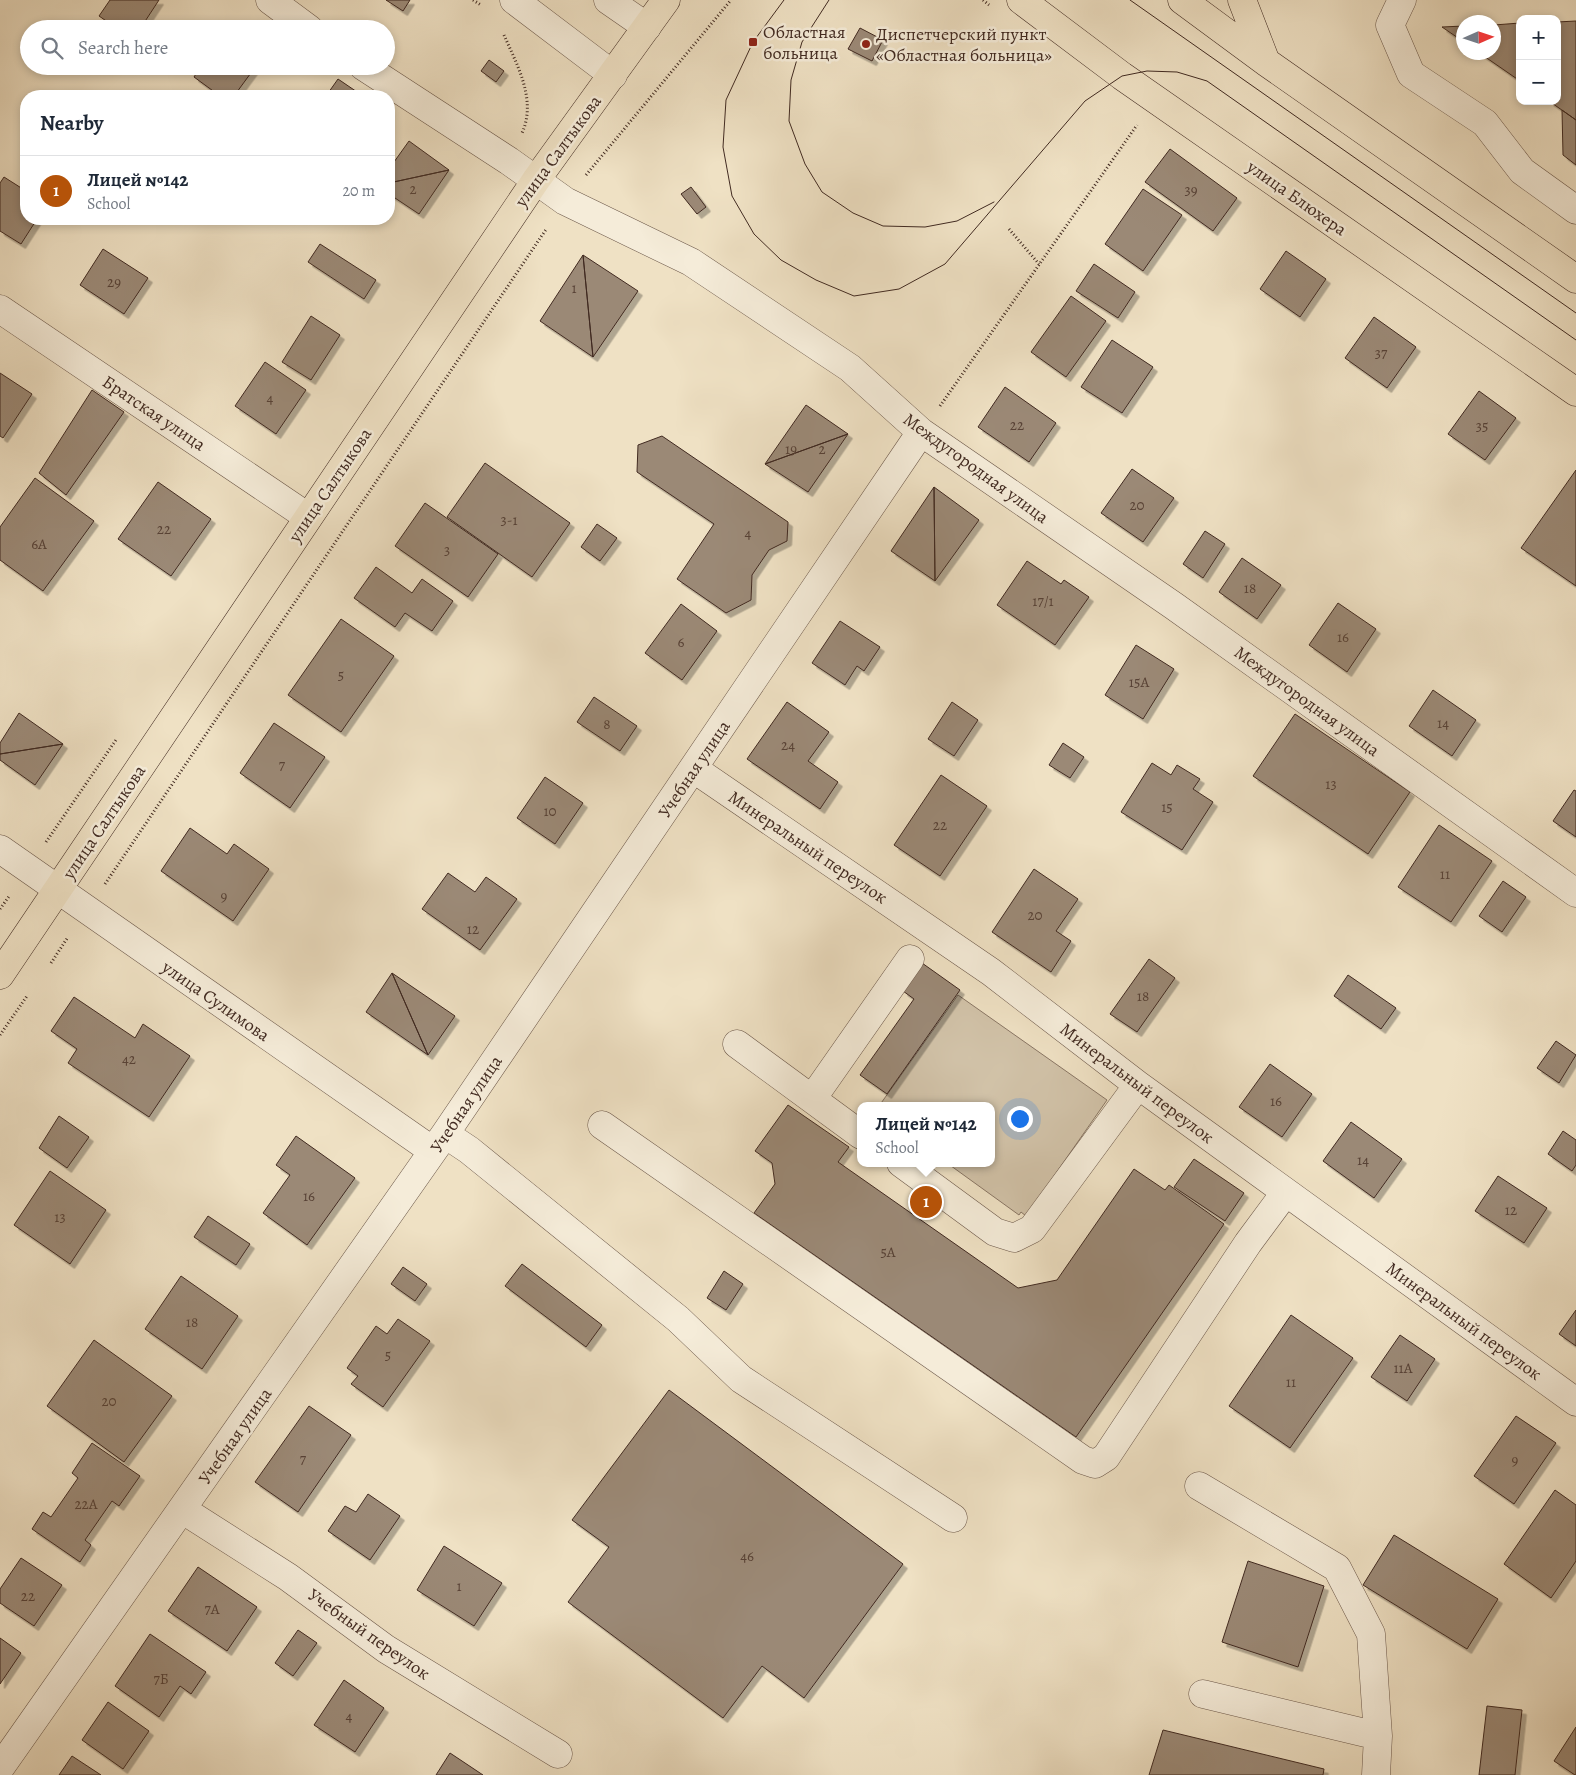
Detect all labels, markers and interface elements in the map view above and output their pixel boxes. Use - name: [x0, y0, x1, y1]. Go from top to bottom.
- north arrow: [1456, 15, 1501, 60]
- map controls: [1516, 15, 1561, 105]
- button: +: [1516, 15, 1561, 60]
- search box: [20, 20, 395, 75]
- place label: Областная больница: [763, 20, 845, 65]
- place label: Диспетчерский пункт «Областная больница»: [876, 22, 1052, 67]
- icon: search: [38, 34, 66, 62]
- text: Search here: [78, 35, 168, 61]
- marker: Областная больница: [747, 36, 759, 48]
- marker: Диспетчерский пункт «Областная больница»: [860, 38, 872, 50]
- button: −: [1516, 60, 1561, 105]
- street label: улица Салтыкова: [509, 90, 607, 213]
- text: Nearby: [40, 109, 103, 137]
- street label: улица Блюхера: [1242, 154, 1352, 242]
- text: Лицей №142: [87, 167, 189, 193]
- house number: 2: [409, 179, 417, 199]
- text: 1: [53, 180, 59, 202]
- text: 20 m: [342, 180, 375, 202]
- house number: 39: [1184, 180, 1198, 200]
- text: School: [87, 193, 130, 215]
- house number: 29: [107, 272, 121, 292]
- house number: 1: [571, 278, 577, 298]
- house number: 37: [1375, 343, 1388, 363]
- street label: Братская улица: [98, 370, 211, 457]
- house number: 4: [267, 388, 274, 408]
- street label: Междугородная улица: [898, 407, 1054, 529]
- house number: 22: [1010, 415, 1024, 435]
- house number: 35: [1476, 416, 1488, 436]
- street label: улица Салтыкова: [282, 423, 378, 548]
- house number: 19: [785, 439, 797, 459]
- house number: 2: [818, 439, 826, 459]
- house number: 20: [1129, 495, 1145, 515]
- house number: 3-1: [500, 510, 518, 530]
- house number: 22: [157, 519, 171, 539]
- house number: 4: [745, 523, 752, 543]
- house number: 6А: [31, 534, 47, 554]
- house number: 3: [444, 540, 450, 560]
- house number: 18: [1244, 578, 1256, 598]
- house number: 17/1: [1032, 591, 1054, 611]
- house number: 16: [1337, 627, 1349, 647]
- house number: 6: [678, 632, 685, 652]
- street label: Междугородная улица: [1229, 640, 1385, 762]
- house number: 5: [338, 665, 344, 685]
- house number: 15А: [1129, 672, 1149, 692]
- house number: 14: [1437, 713, 1449, 733]
- house number: 8: [603, 714, 611, 734]
- street label: Учебная улица: [652, 715, 736, 823]
- house number: 24: [781, 735, 795, 755]
- house number: 7: [279, 755, 286, 775]
- street label: улица Салтыкова: [56, 760, 152, 885]
- house number: 13: [1325, 774, 1337, 794]
- street label: Минеральный переулок: [724, 785, 892, 909]
- house number: 15: [1161, 797, 1173, 817]
- house number: 10: [543, 801, 557, 821]
- house number: 22: [933, 815, 947, 835]
- house number: 11: [1440, 864, 1450, 884]
- house number: 9: [221, 886, 228, 906]
- house number: 20: [1027, 905, 1043, 925]
- house number: 12: [467, 919, 479, 939]
- street label: улица Сулимова: [157, 954, 275, 1047]
- house number: 18: [1137, 986, 1149, 1006]
- street label: Минеральный переулок: [1055, 1017, 1219, 1149]
- house number: 42: [122, 1049, 136, 1069]
- street label: Учебная улица: [424, 1050, 508, 1158]
- house number: 16: [1270, 1091, 1282, 1111]
- popup: [857, 1102, 995, 1167]
- your location: [1007, 1106, 1033, 1132]
- text: Лицей №142: [875, 1111, 977, 1137]
- text: School: [875, 1137, 919, 1159]
- house number: 14: [1357, 1150, 1369, 1170]
- pin: 1: [910, 1183, 942, 1221]
- house number: 16: [303, 1186, 315, 1206]
- house number: 12: [1505, 1200, 1517, 1220]
- house number: 13: [54, 1207, 66, 1227]
- house number: 5А: [880, 1242, 896, 1262]
- street label: Минеральный переулок: [1381, 1256, 1547, 1386]
- house number: 18: [186, 1312, 198, 1332]
- house number: 5: [385, 1345, 391, 1365]
- house number: 11А: [1393, 1358, 1413, 1378]
- house number: 11: [1286, 1372, 1296, 1392]
- street label: Учебная улица: [193, 1382, 278, 1489]
- house number: 20: [101, 1391, 117, 1411]
- house number: 7: [300, 1449, 307, 1469]
- house number: 9: [1512, 1450, 1519, 1470]
- house number: 22А: [74, 1494, 98, 1514]
- house number: 46: [740, 1546, 754, 1566]
- house number: 1: [456, 1576, 462, 1596]
- street label: Учебный переулок: [303, 1583, 435, 1685]
- house number: 22: [21, 1586, 35, 1606]
- house number: 7А: [204, 1599, 220, 1619]
- house number: 7Б: [153, 1669, 169, 1689]
- house number: 4: [346, 1706, 353, 1726]

